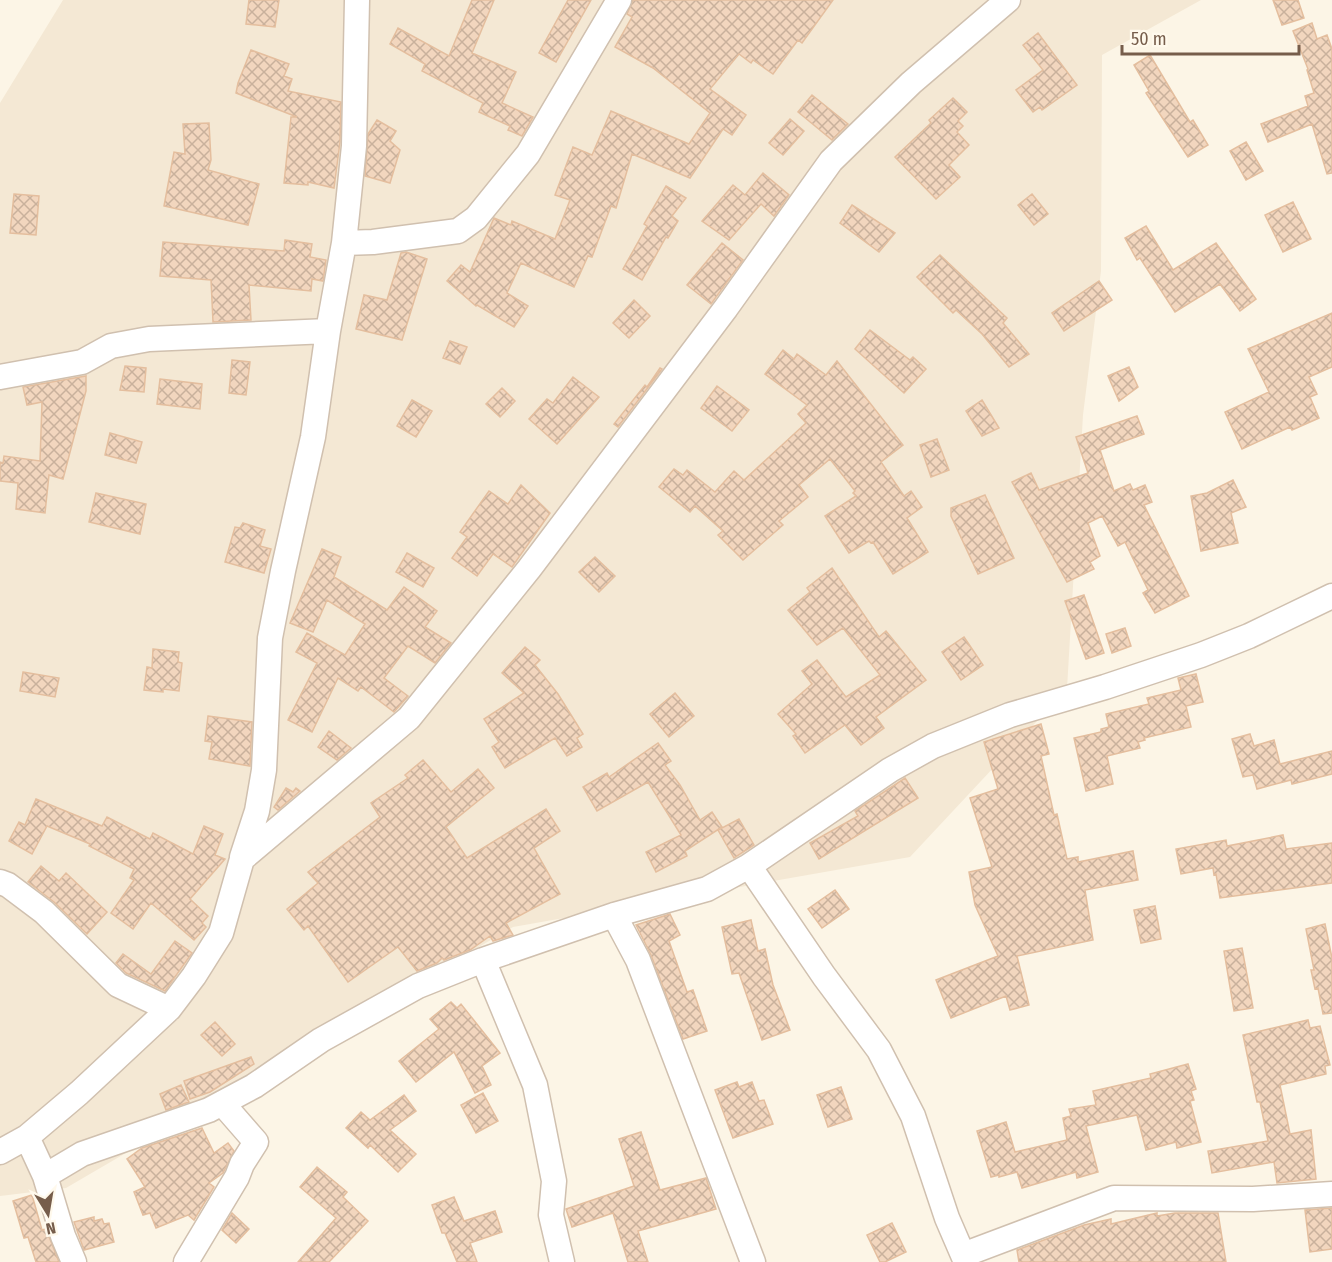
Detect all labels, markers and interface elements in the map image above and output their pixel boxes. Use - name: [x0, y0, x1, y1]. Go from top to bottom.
- scale bar: [1122, 18, 1299, 56]
- text: 50 m: [1131, 28, 1167, 50]
- north arrow: [18, 1184, 78, 1244]
- text: N: [44, 1218, 57, 1238]

